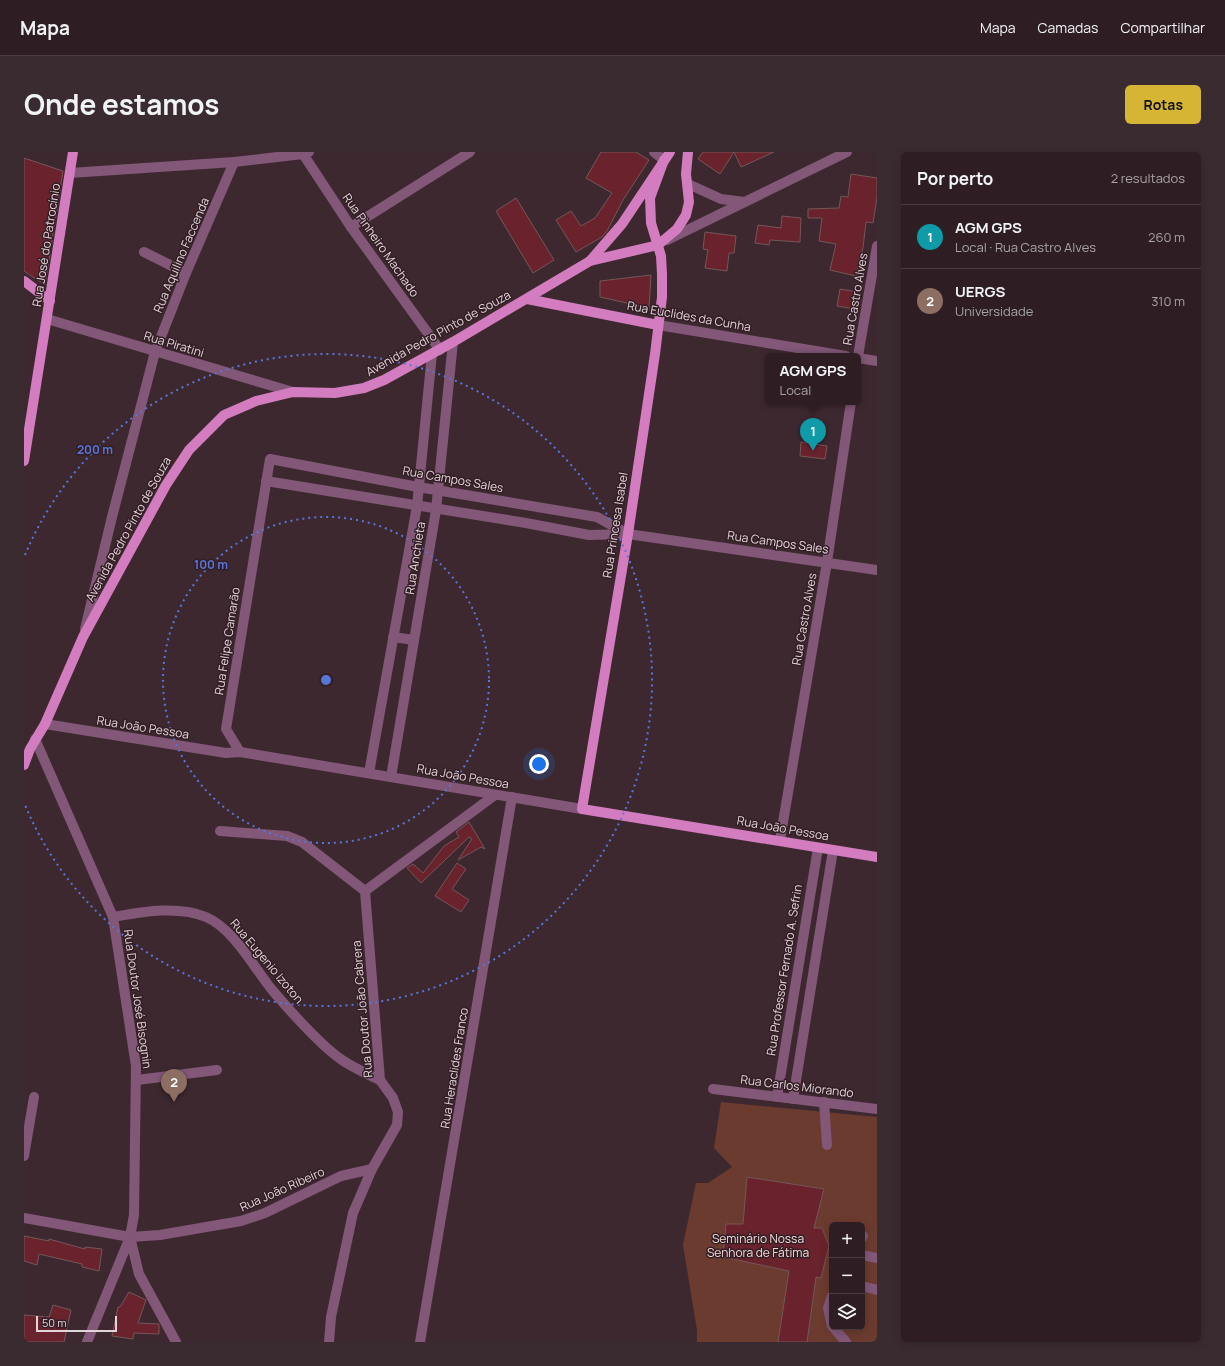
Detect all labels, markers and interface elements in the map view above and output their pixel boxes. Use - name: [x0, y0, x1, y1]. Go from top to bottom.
- text: Mapa: [20, 15, 70, 41]
- text: Mapa: [980, 18, 1016, 37]
- text: Camadas: [1038, 18, 1098, 37]
- text: Compartilhar: [1120, 18, 1205, 37]
- text: Onde estamos: [24, 85, 219, 123]
- button: Rotas: [1125, 85, 1201, 124]
- text: Por perto: [917, 167, 993, 190]
- text: 2 resultados: [1111, 169, 1185, 187]
- street label: Rua José do Patrocínio: [28, 182, 64, 308]
- street label: Rua Pinheiro Machado: [339, 190, 423, 300]
- street label: Rua Aquilino Faccenda: [149, 195, 213, 315]
- text: AGM GPS: [955, 217, 1022, 238]
- text: 1: [927, 228, 933, 246]
- text: 260 m: [1148, 228, 1185, 246]
- text: Local · Rua Castro Alves: [955, 238, 1096, 256]
- street label: Rua Castro Alves: [839, 252, 871, 346]
- text: UERGS: [955, 281, 1005, 302]
- street label: Avenida Pedro Pinto de Souza: [363, 286, 513, 380]
- text: 2: [926, 292, 934, 310]
- text: 310 m: [1151, 292, 1185, 310]
- street label: Rua Euclides da Cunha: [626, 297, 752, 335]
- text: Universidade: [955, 302, 1033, 320]
- street label: Rua Piratini: [142, 327, 206, 361]
- popup: [765, 353, 861, 405]
- text: AGM GPS: [780, 360, 846, 381]
- text: Local: [780, 381, 811, 399]
- pin: 1: [800, 418, 826, 451]
- text: 200 m: [77, 441, 113, 458]
- street label: Avenida Pedro Pinto de Souza: [81, 454, 175, 604]
- street label: Rua Campos Sales: [401, 462, 505, 496]
- street label: Rua Princesa Isabel: [598, 471, 632, 579]
- street label: Rua Anchieta: [401, 520, 429, 596]
- street label: Rua Campos Sales: [726, 526, 830, 558]
- text: 100 m: [194, 556, 228, 573]
- street label: Rua Castro Alves: [788, 572, 820, 666]
- street label: Rua Felipe Camarão: [210, 586, 244, 696]
- centre of rings: [319, 673, 333, 687]
- street label: Rua João Pessoa: [96, 711, 190, 743]
- your location: [529, 754, 549, 774]
- street label: Rua João Pessoa: [416, 760, 510, 792]
- street label: Rua João Pessoa: [736, 812, 830, 844]
- street label: Rua Professor Fernado A. Sefrin: [762, 883, 806, 1057]
- street label: Rua Eugenio Izoton: [227, 915, 307, 1007]
- street label: Rua Doutor José Bisognin: [120, 928, 156, 1070]
- street label: Rua Doutor João Cabrera: [348, 940, 376, 1078]
- street label: Rua Heraclides Franco: [436, 1006, 472, 1130]
- pin: 2: [161, 1069, 187, 1102]
- street label: Rua Carlos Miorando: [739, 1071, 855, 1101]
- street label: Rua João Ribeiro: [237, 1163, 327, 1215]
- map controls: [829, 1222, 865, 1330]
- button: +: [829, 1222, 865, 1258]
- park label: Seminário Nossa Senhora de Fátima: [707, 1230, 809, 1261]
- button: −: [829, 1258, 865, 1294]
- button: layers: [829, 1294, 865, 1330]
- scale bar: [36, 1314, 117, 1333]
- text: 50 m: [42, 1315, 67, 1330]

